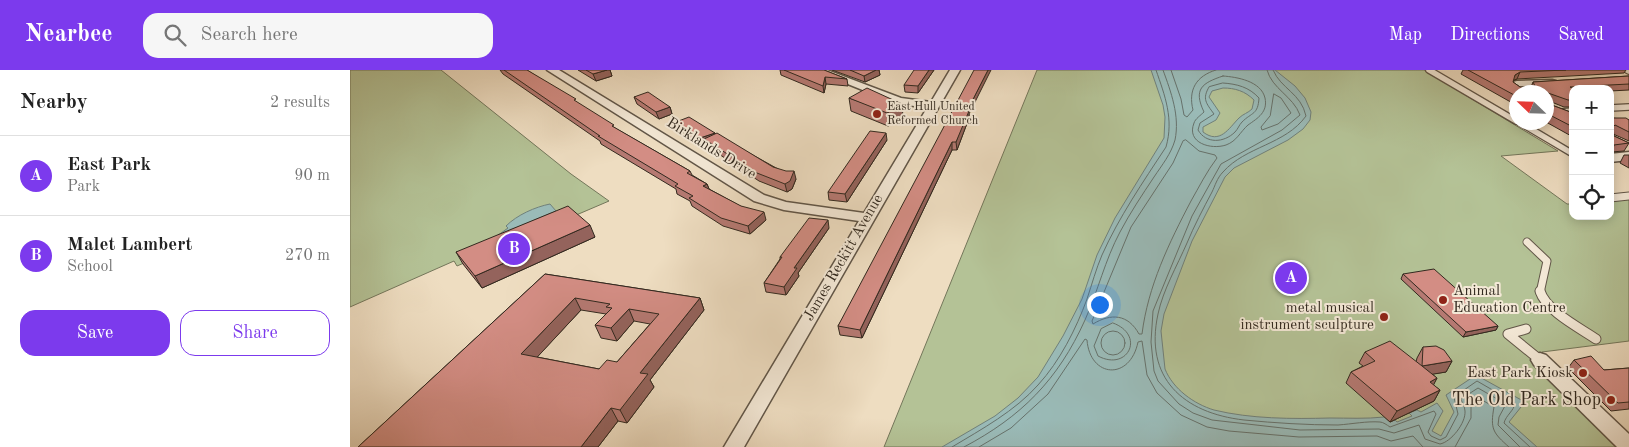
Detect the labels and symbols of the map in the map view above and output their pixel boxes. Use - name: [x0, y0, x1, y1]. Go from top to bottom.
- north arrow: [1509, 85, 1554, 130]
- place label: East Hull United Reformed Church: [887, 101, 979, 127]
- marker: East Hull United Reformed Church: [871, 108, 883, 120]
- street label: Birklands Drive: [664, 115, 759, 183]
- street label: James Reckitt Avenue: [802, 192, 886, 324]
- pin: B: [498, 230, 530, 268]
- pin: A: [1275, 259, 1307, 297]
- place label: Animal Education Centre: [1453, 284, 1566, 316]
- your location: [1087, 292, 1113, 318]
- marker: Animal Education Centre: [1437, 294, 1449, 306]
- place label: metal musical instrument sculpture: [1240, 301, 1374, 333]
- marker: metal musical instrument sculpture: [1378, 311, 1390, 323]
- place label: East Park Kiosk: [1467, 366, 1573, 381]
- marker: East Park Kiosk: [1577, 367, 1589, 379]
- place label: The Old Park Shop: [1452, 391, 1601, 409]
- marker: The Old Park Shop: [1605, 394, 1617, 406]

